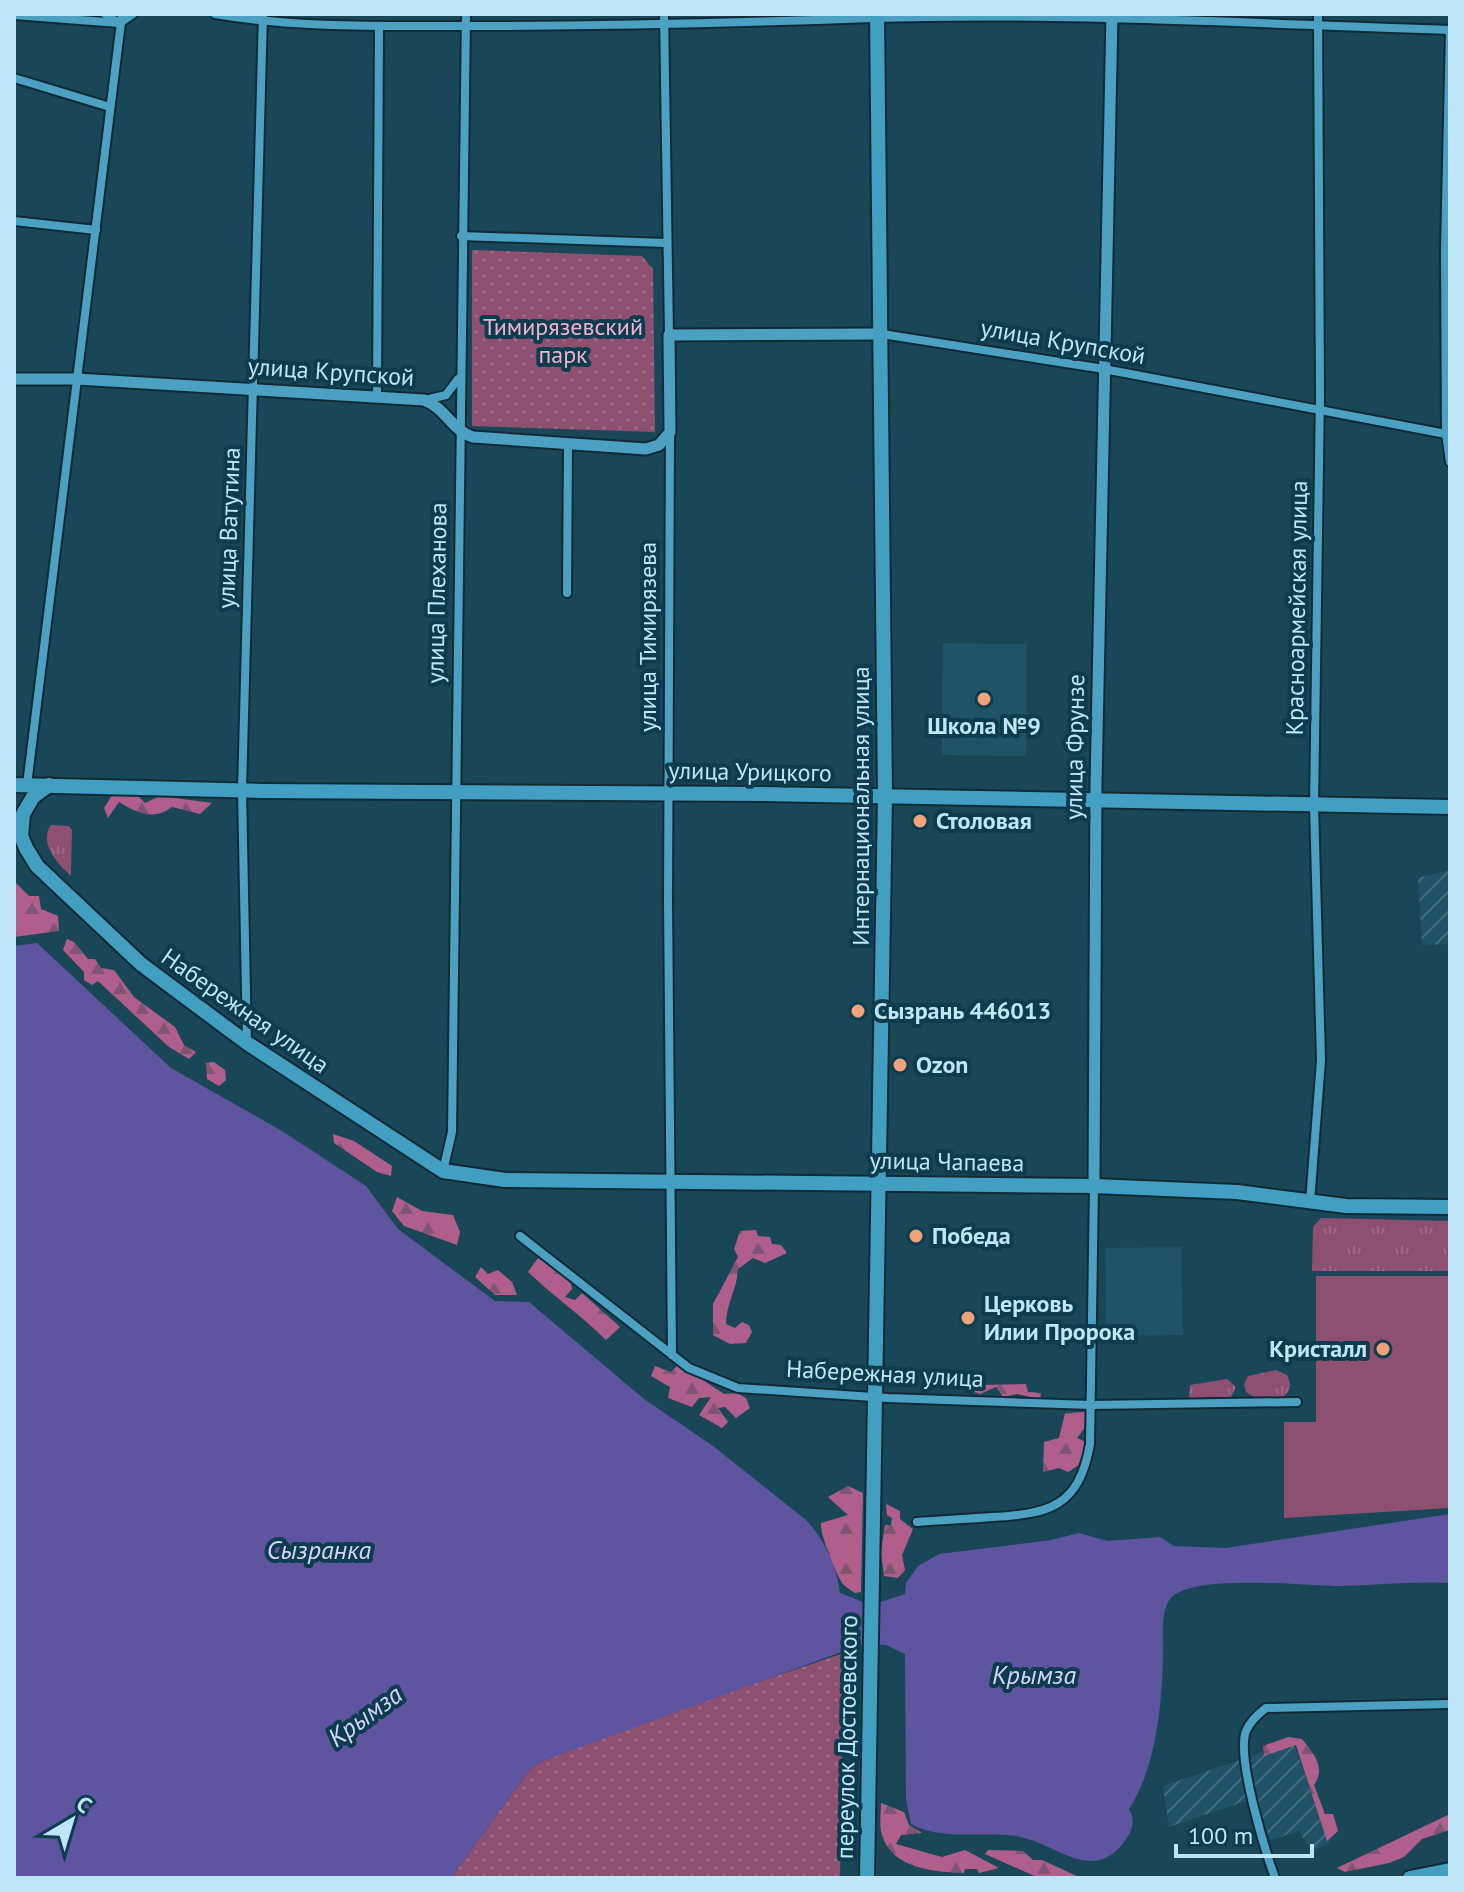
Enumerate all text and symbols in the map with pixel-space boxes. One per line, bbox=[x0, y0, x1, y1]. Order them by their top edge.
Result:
park label: Тимирязевский парк bbox=[483, 311, 643, 370]
street label: улица Крупской bbox=[978, 312, 1148, 371]
street label: улица Крупской bbox=[247, 350, 415, 393]
street label: улица Ватутина bbox=[210, 447, 247, 609]
street label: Красноармейская улица bbox=[1279, 480, 1314, 736]
street label: улица Плеханова bbox=[419, 502, 454, 684]
street label: улица Тимирязева bbox=[632, 542, 663, 732]
street label: Интернациональная улица bbox=[845, 666, 876, 946]
street label: улица Фрунзе bbox=[1058, 674, 1091, 820]
marker: Школа №9 bbox=[975, 690, 993, 708]
place label: Школа №9 bbox=[927, 710, 1041, 741]
street label: улица Урицкого bbox=[668, 755, 832, 788]
place label: Столовая bbox=[936, 805, 1032, 836]
marker: Столовая bbox=[911, 812, 929, 830]
street label: Набережная улица bbox=[155, 941, 335, 1080]
place label: Сызрань 446013 bbox=[874, 995, 1051, 1026]
marker: Сызрань 446013 bbox=[849, 1002, 867, 1020]
place label: Ozon bbox=[916, 1049, 968, 1080]
marker: Ozon bbox=[891, 1056, 909, 1074]
street label: улица Чапаева bbox=[869, 1145, 1025, 1178]
place label: Победа bbox=[932, 1220, 1011, 1251]
marker: Победа bbox=[907, 1227, 925, 1245]
place label: Церковь Илии Пророка bbox=[984, 1288, 1135, 1347]
marker: Церковь Илии Пророка bbox=[959, 1309, 977, 1327]
place label: Кристалл bbox=[1269, 1333, 1367, 1364]
marker: Кристалл bbox=[1374, 1340, 1392, 1358]
street label: Набережная улица bbox=[786, 1353, 985, 1394]
water label: Сызранка bbox=[267, 1533, 372, 1566]
street label: переулок Достоевского bbox=[829, 1615, 864, 1859]
water label: Крымза bbox=[992, 1658, 1076, 1691]
water label: Крымза bbox=[321, 1677, 409, 1754]
north arrow bbox=[32, 1780, 112, 1860]
text: С bbox=[71, 1789, 98, 1819]
scale bar bbox=[1176, 1808, 1312, 1858]
text: 100 m bbox=[1188, 1820, 1253, 1851]

